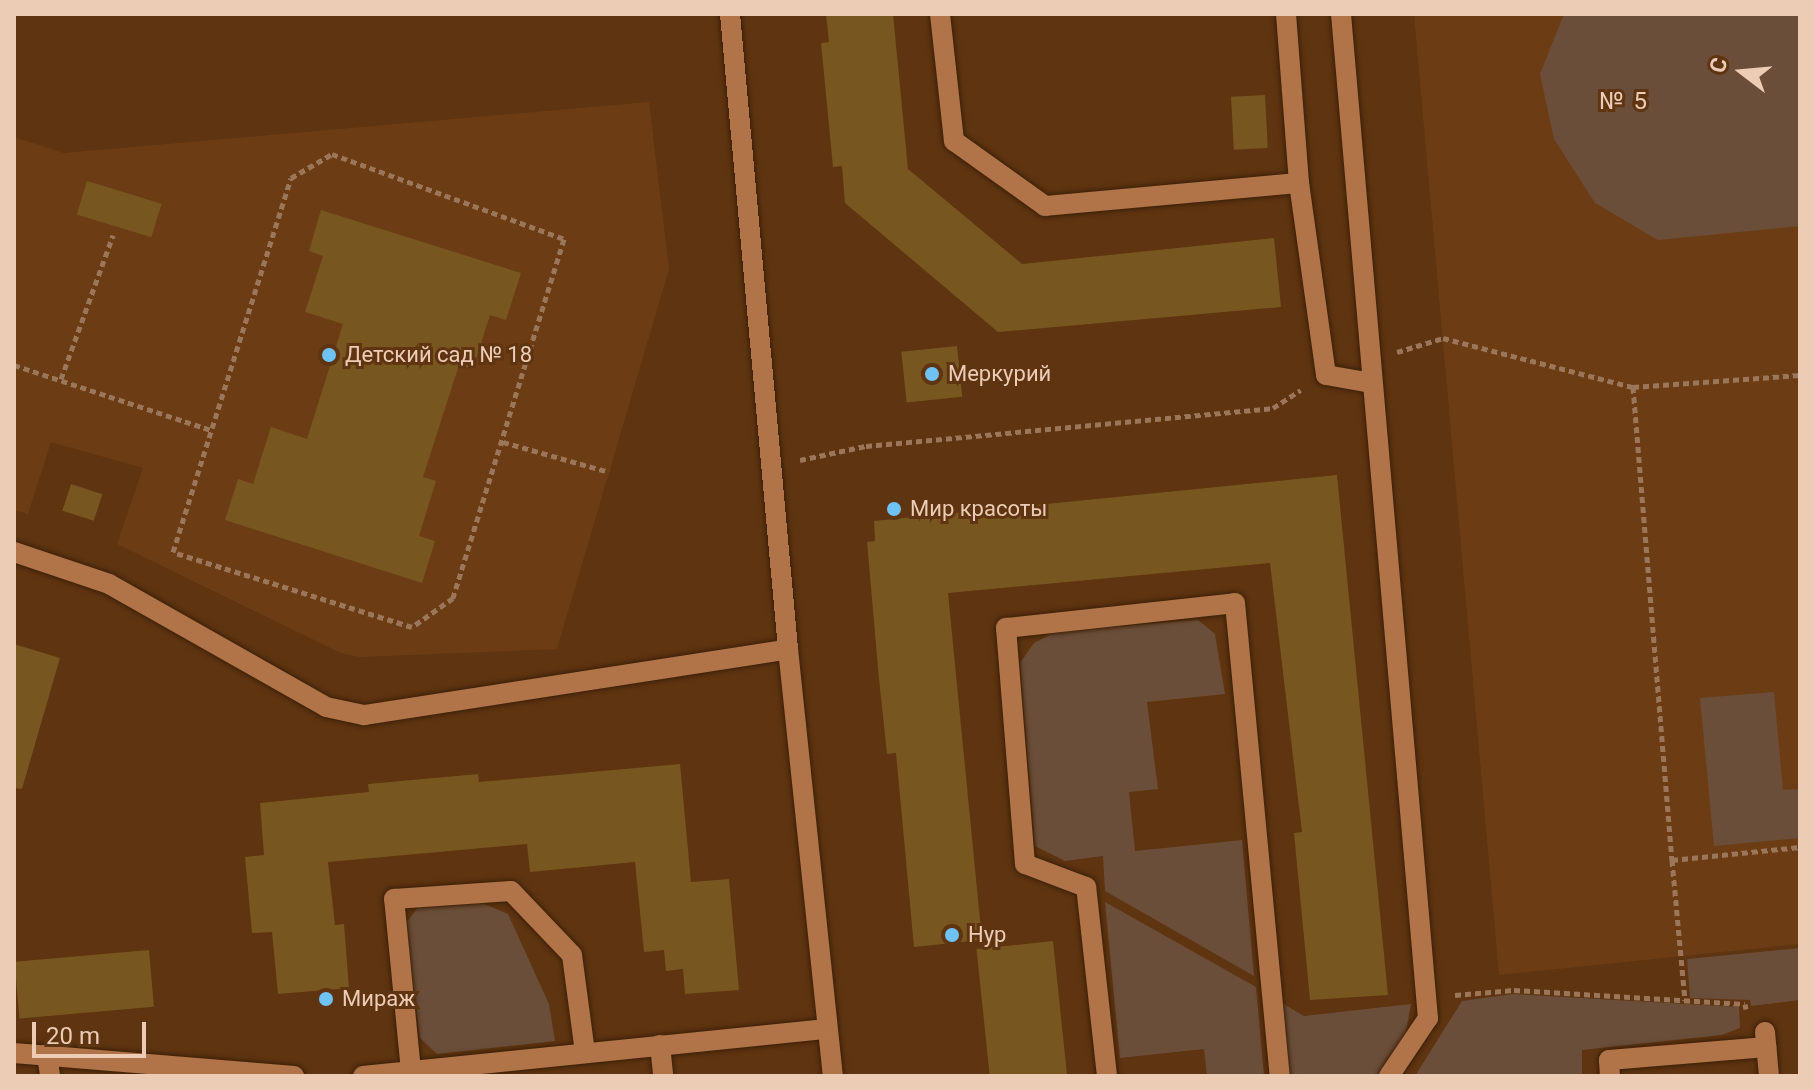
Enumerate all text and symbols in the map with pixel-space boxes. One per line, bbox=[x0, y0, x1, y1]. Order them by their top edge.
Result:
north arrow bbox=[1702, 32, 1782, 112]
text: С bbox=[1704, 55, 1732, 76]
district label: № 5 bbox=[1599, 88, 1649, 116]
place label: Детский сад № 18 bbox=[345, 342, 532, 368]
marker: Детский сад № 18 bbox=[320, 346, 338, 364]
place label: Меркурий bbox=[948, 361, 1051, 387]
marker: Меркурий bbox=[923, 365, 941, 383]
place label: Мир красоты bbox=[910, 496, 1047, 522]
marker: Мир красоты bbox=[885, 500, 903, 518]
place label: Нур bbox=[968, 922, 1006, 948]
marker: Нур bbox=[943, 926, 961, 944]
place label: Мираж bbox=[342, 986, 415, 1012]
marker: Мираж bbox=[317, 990, 335, 1008]
scale bar bbox=[36, 1006, 150, 1056]
text: 20 m bbox=[46, 1022, 100, 1050]

